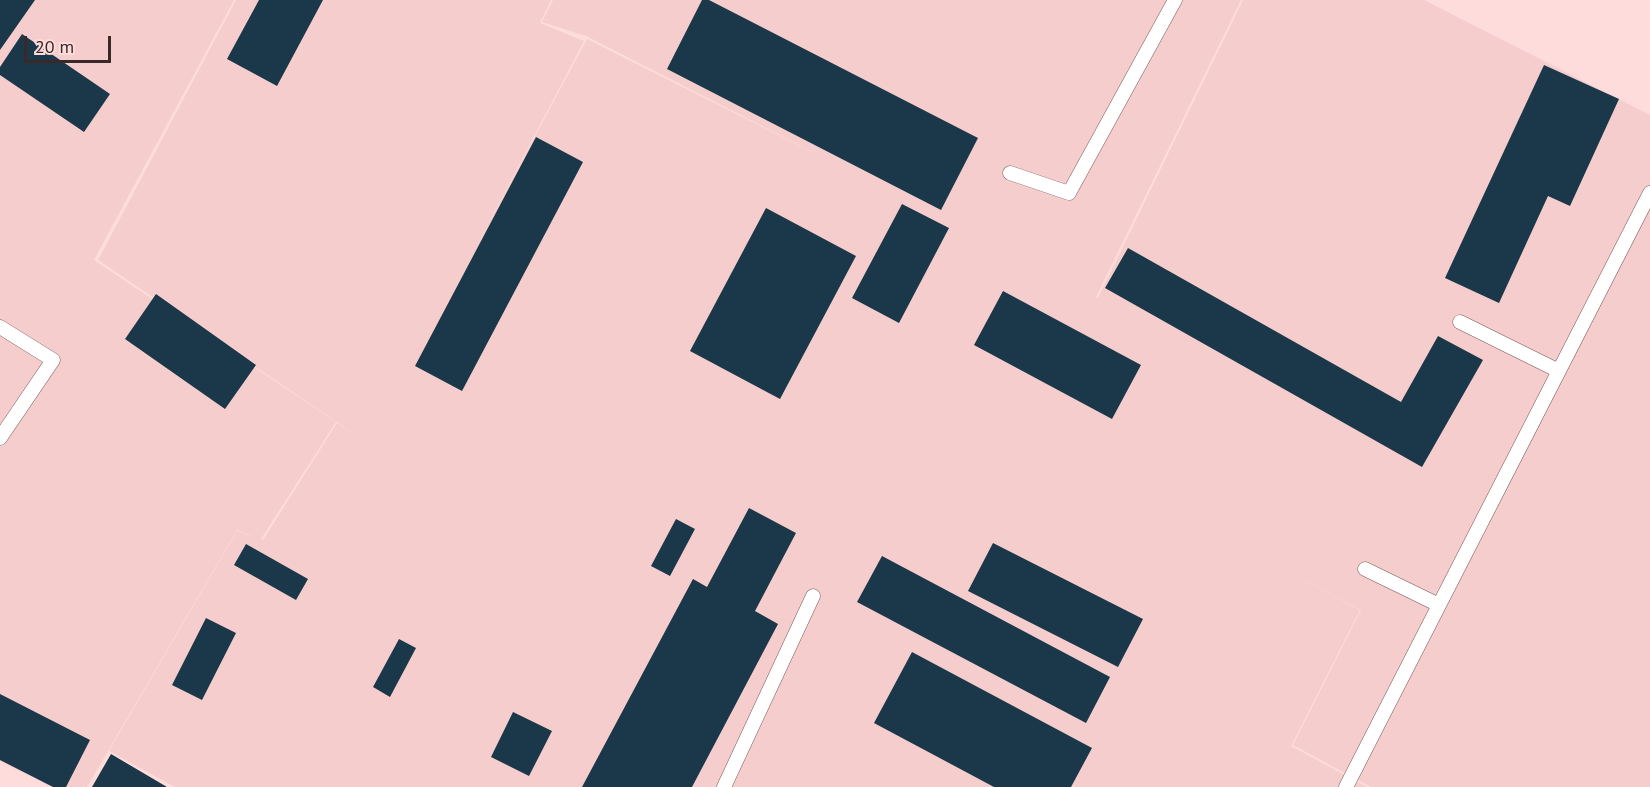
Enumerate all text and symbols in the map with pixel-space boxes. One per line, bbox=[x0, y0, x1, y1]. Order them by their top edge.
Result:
scale bar bbox=[27, 24, 114, 62]
text: 20 m bbox=[35, 35, 74, 58]

